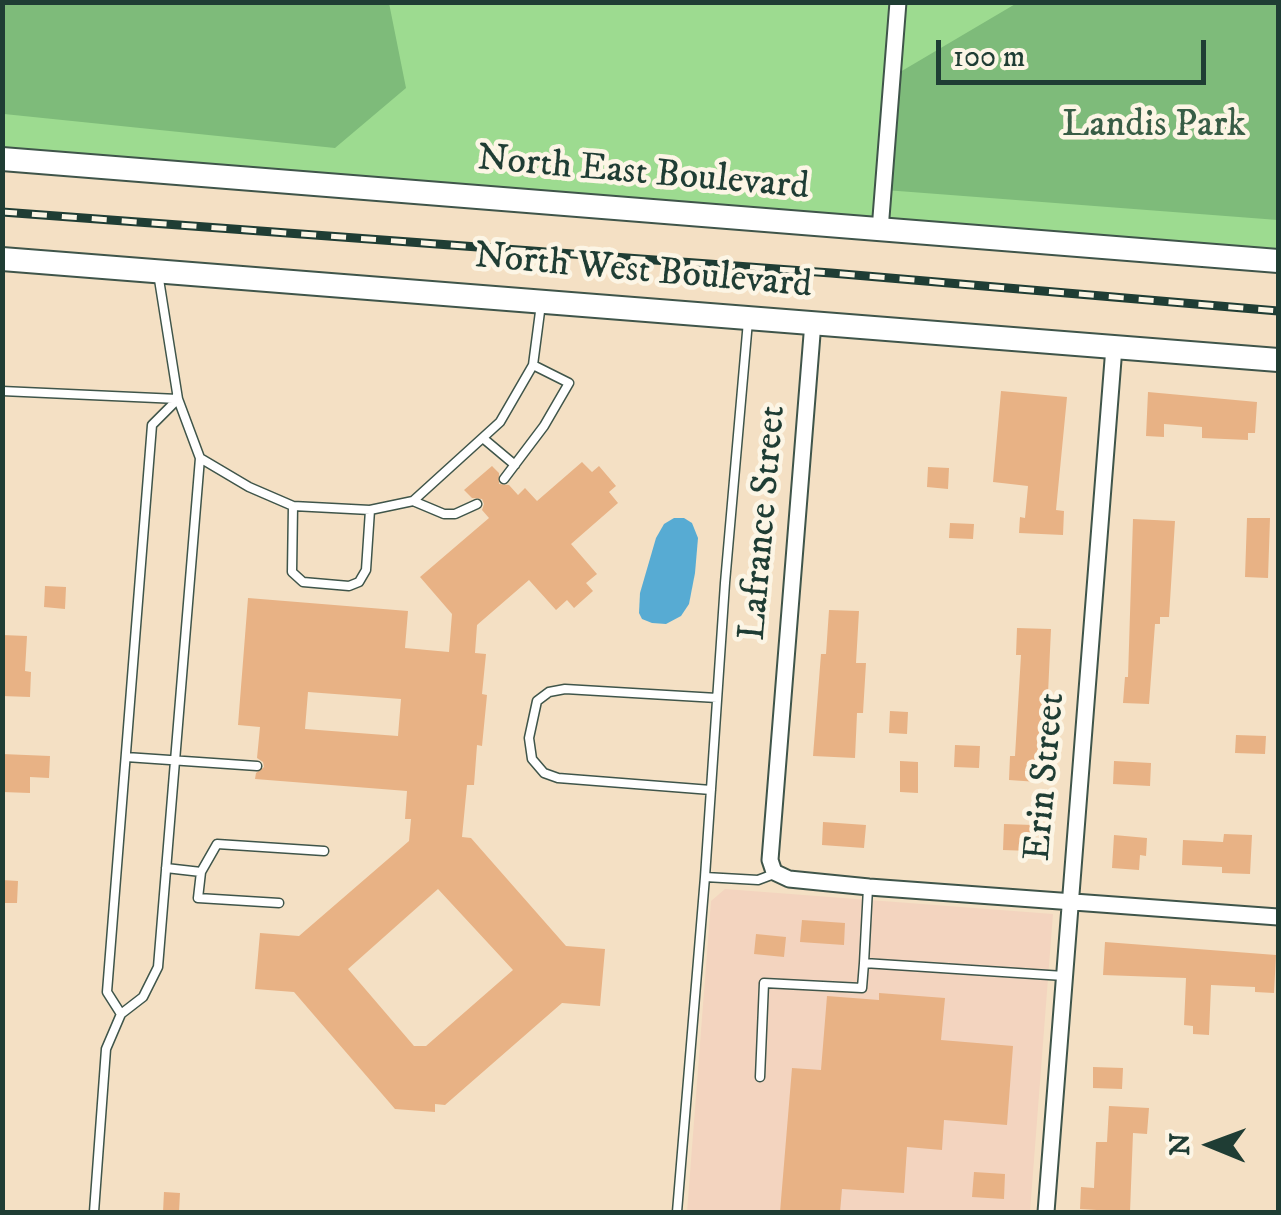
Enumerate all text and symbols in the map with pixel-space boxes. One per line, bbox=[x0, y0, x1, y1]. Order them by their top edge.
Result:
scale bar bbox=[941, 20, 1211, 82]
text: 100 m bbox=[953, 39, 1025, 76]
park label: Landis Park bbox=[1062, 104, 1246, 150]
street label: North East Boulevard bbox=[475, 138, 811, 212]
street label: North West Boulevard bbox=[472, 236, 814, 310]
street label: Lafrance Street bbox=[732, 404, 798, 642]
street label: Erin Street bbox=[1017, 691, 1077, 863]
north arrow bbox=[1161, 1095, 1261, 1195]
text: N bbox=[1163, 1133, 1198, 1156]

